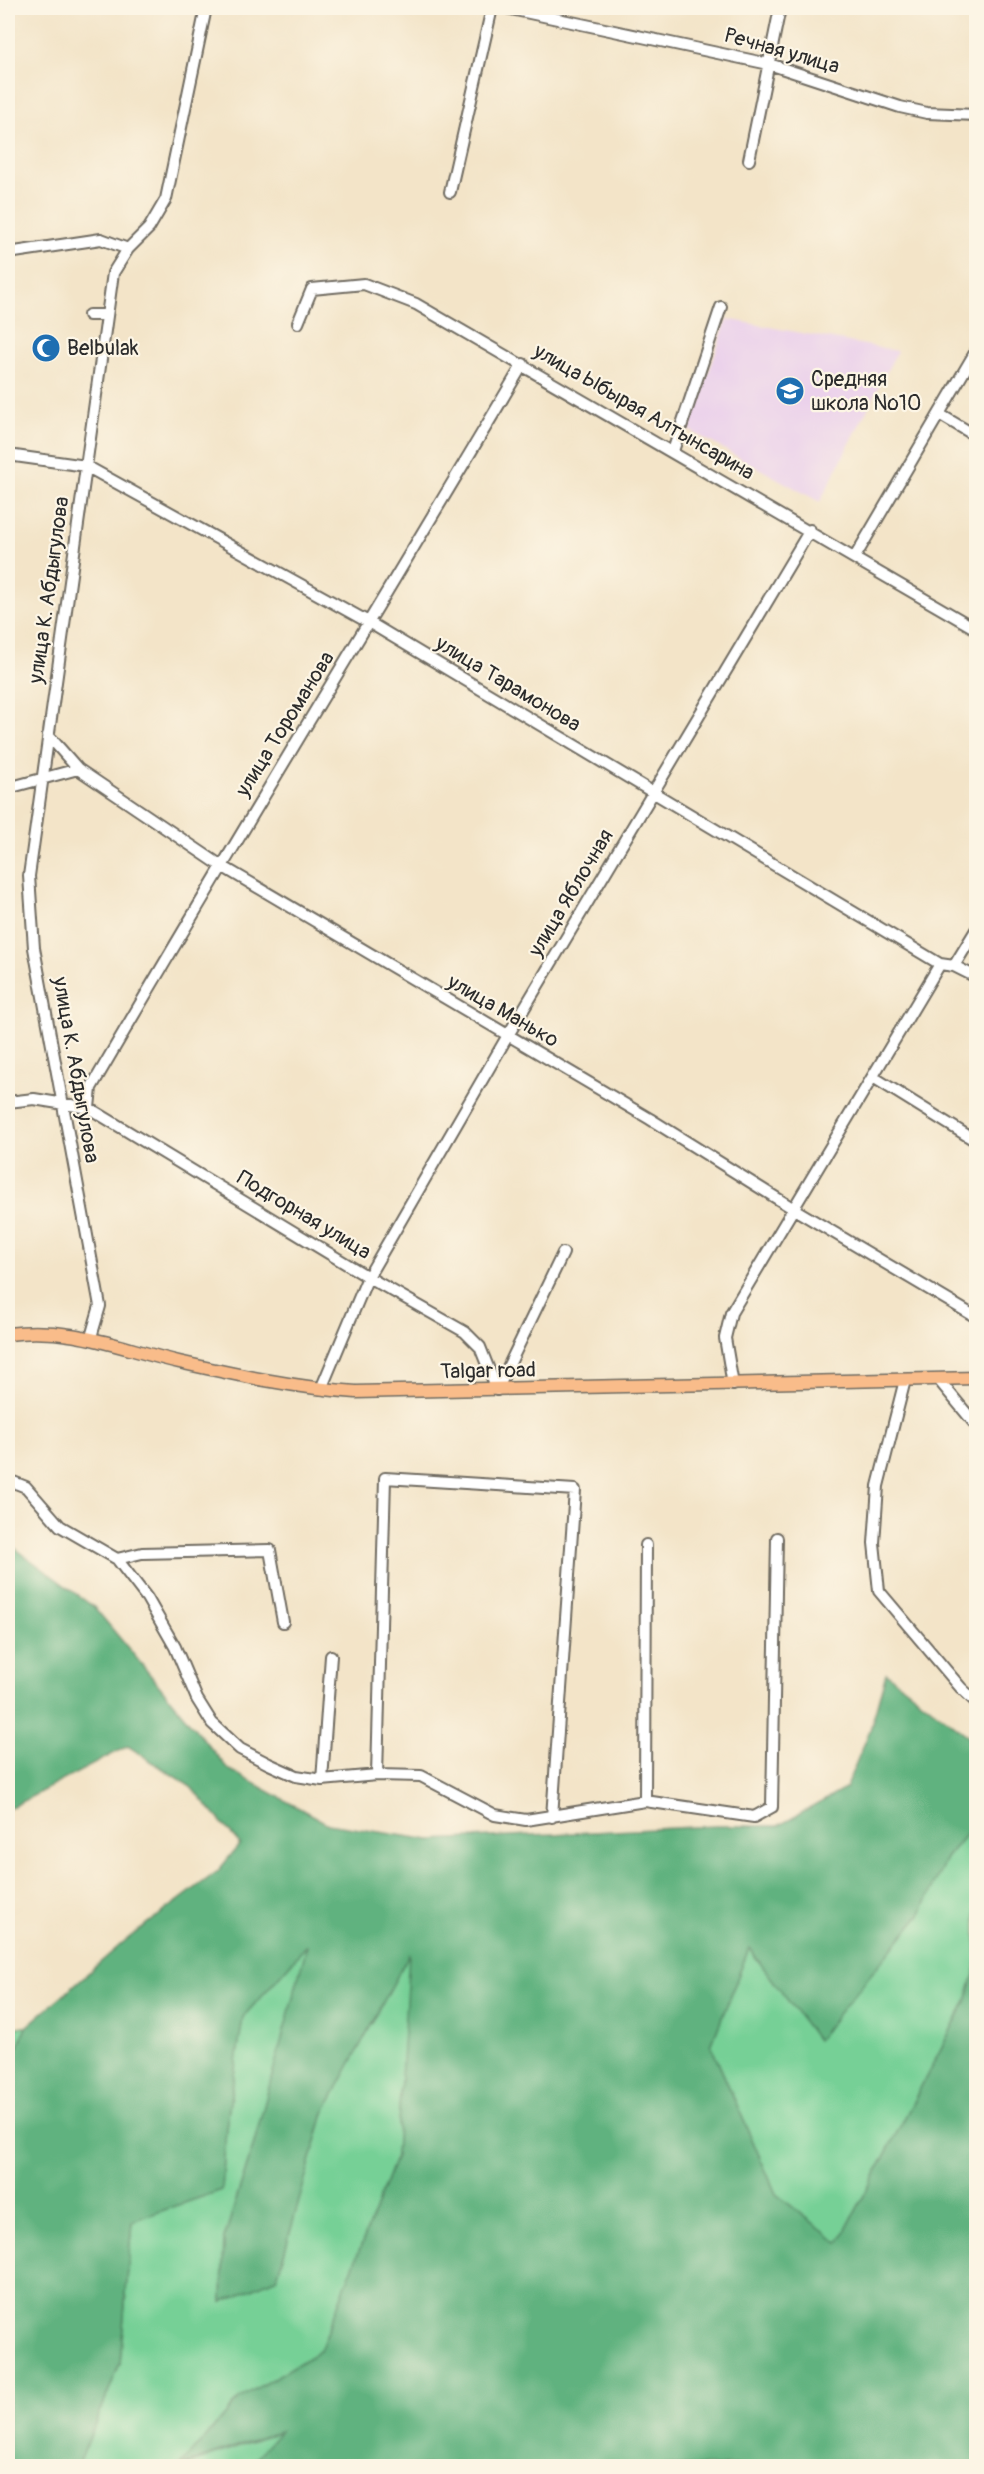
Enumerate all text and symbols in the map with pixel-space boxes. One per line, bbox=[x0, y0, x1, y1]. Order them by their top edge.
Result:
street label: Речная улица bbox=[721, 22, 843, 80]
mosque icon: Belbulak bbox=[30, 332, 62, 364]
place label: Belbulak bbox=[67, 335, 139, 362]
street label: улица Ыбырая Алтынсарина bbox=[528, 337, 759, 486]
place label: Средняя школа №10 bbox=[811, 366, 921, 417]
school or university icon: Средняя школа №10 bbox=[774, 375, 806, 407]
street label: улица К. Абдыгулова bbox=[22, 495, 75, 686]
street label: улица Тарамонова bbox=[430, 629, 586, 738]
street label: улица Тороманова bbox=[229, 646, 341, 803]
street label: улица Яблочная bbox=[522, 824, 620, 963]
street label: улица Манько bbox=[442, 968, 563, 1054]
street label: улица К. Абдыгулова bbox=[46, 974, 106, 1165]
street label: Подгорная улица bbox=[232, 1164, 376, 1266]
street label: Talgar road bbox=[440, 1357, 536, 1385]

